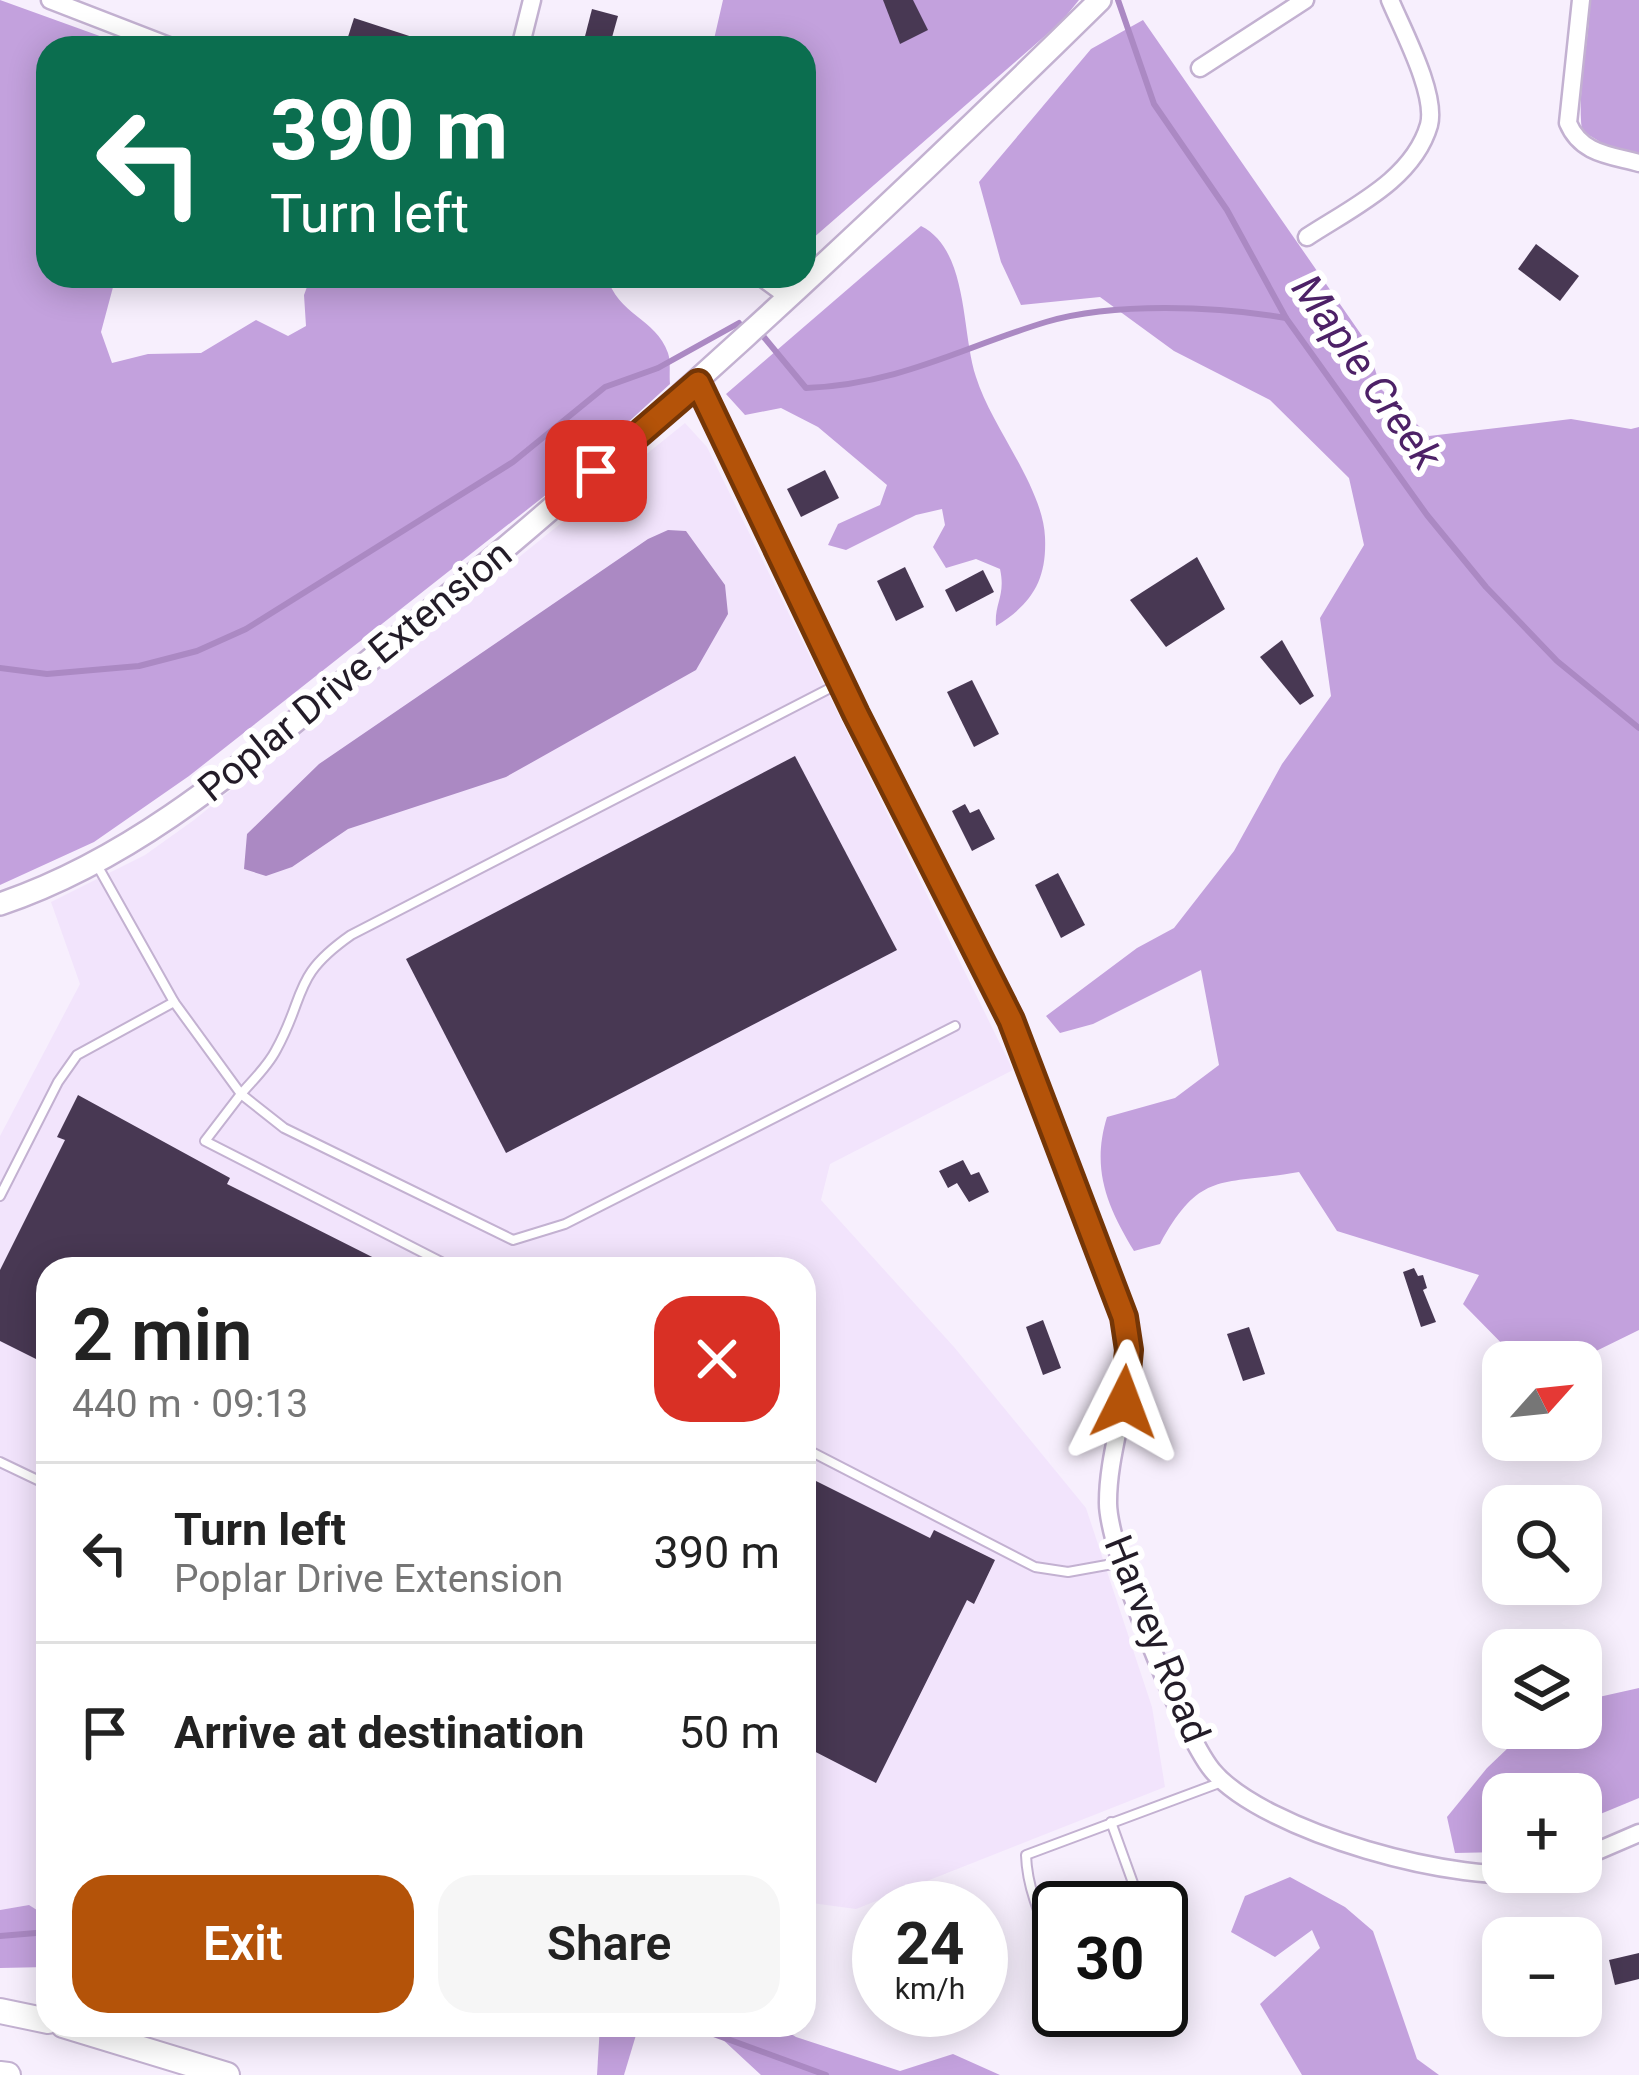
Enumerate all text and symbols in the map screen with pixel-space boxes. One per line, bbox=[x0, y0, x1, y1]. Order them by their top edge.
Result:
text: 390 m bbox=[270, 81, 508, 180]
icon: left bbox=[72, 84, 228, 240]
text: Turn left bbox=[270, 182, 469, 245]
water label: Maple Creek bbox=[1282, 265, 1453, 480]
pin bbox=[545, 420, 647, 522]
icon: arrive bbox=[563, 438, 629, 504]
street label: Poplar Drive Extension bbox=[189, 531, 521, 811]
text: 2 min bbox=[72, 1293, 253, 1378]
button: close bbox=[654, 1296, 780, 1422]
position arrow bbox=[1061, 1339, 1187, 1465]
north arrow bbox=[1482, 1341, 1602, 1461]
map controls bbox=[1482, 1341, 1602, 2037]
text: 440 m · 09:13 bbox=[72, 1381, 308, 1427]
button: search bbox=[1482, 1485, 1602, 1605]
text: Turn left bbox=[174, 1503, 346, 1556]
icon: left bbox=[72, 1520, 138, 1586]
text: 390 m bbox=[654, 1526, 780, 1579]
street label: Harvey Road bbox=[1095, 1529, 1219, 1749]
text: Poplar Drive Extension bbox=[174, 1556, 563, 1602]
button: layers bbox=[1482, 1629, 1602, 1749]
icon: arrive bbox=[72, 1700, 138, 1766]
text: Arrive at destination bbox=[174, 1706, 585, 1759]
text: 50 m bbox=[679, 1706, 780, 1759]
button: + bbox=[1482, 1773, 1602, 1893]
button: Exit bbox=[72, 1875, 414, 2013]
button: Share bbox=[438, 1875, 780, 2013]
speed limit sign: 30 bbox=[1032, 1881, 1188, 2037]
text: 24 bbox=[896, 1908, 964, 1979]
button: − bbox=[1482, 1917, 1602, 2037]
text: km/h bbox=[895, 1971, 965, 2006]

